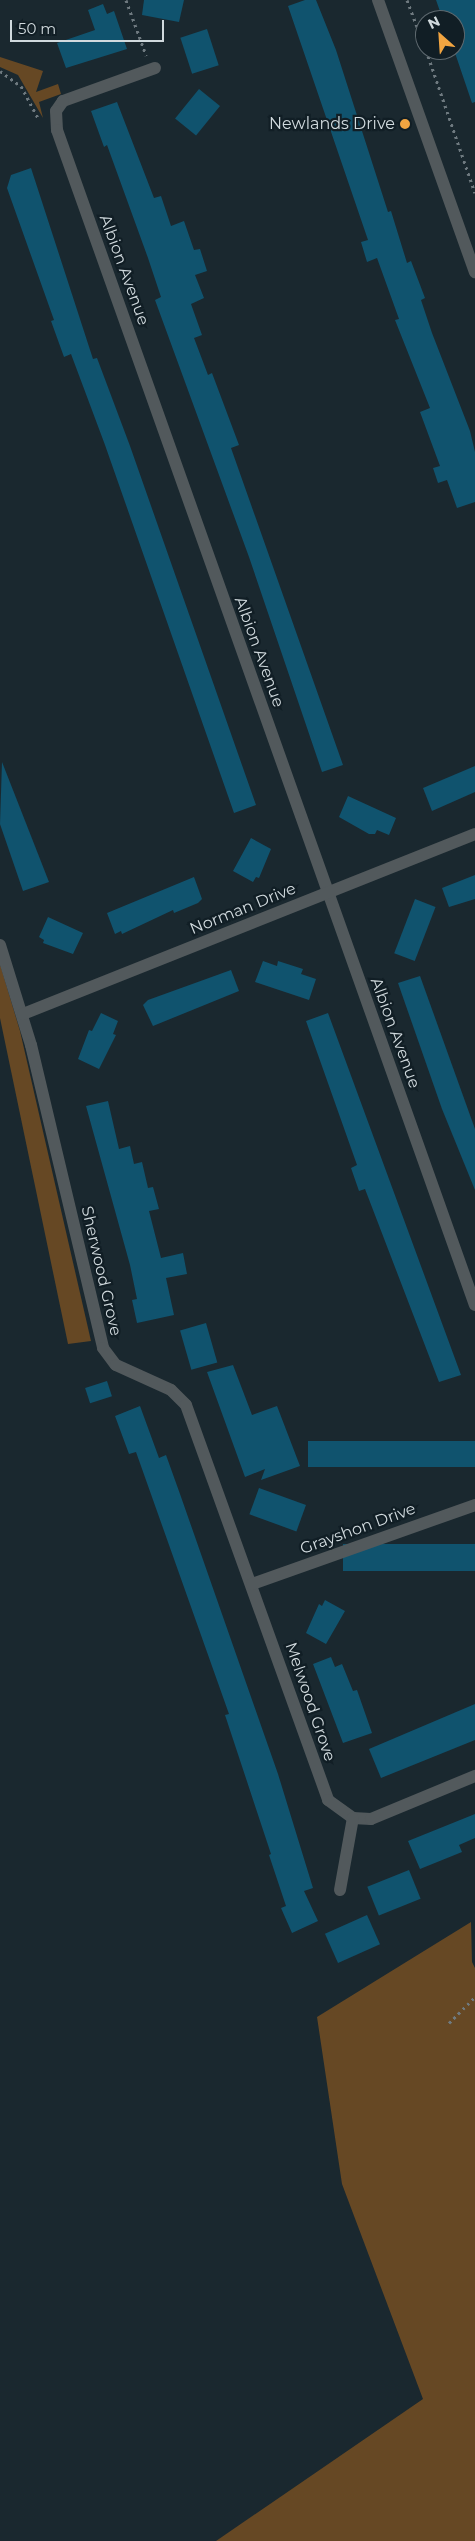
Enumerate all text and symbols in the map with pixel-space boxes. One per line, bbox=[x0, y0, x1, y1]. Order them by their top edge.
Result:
scale bar bbox=[12, 10, 166, 42]
north arrow bbox=[415, 10, 465, 60]
text: N bbox=[425, 12, 443, 33]
text: 50 m bbox=[18, 19, 56, 38]
place label: Newlands Drive bbox=[269, 114, 395, 134]
marker: Newlands Drive bbox=[399, 118, 411, 130]
street label: Albion Avenue bbox=[95, 212, 153, 328]
street label: Albion Avenue bbox=[230, 594, 288, 710]
street label: Norman Drive bbox=[187, 879, 299, 939]
street label: Albion Avenue bbox=[366, 975, 424, 1091]
street label: Sherwood Grove bbox=[77, 1204, 125, 1338]
street label: Grayshon Drive bbox=[298, 1499, 418, 1559]
street label: Melwood Grove bbox=[281, 1640, 339, 1764]

